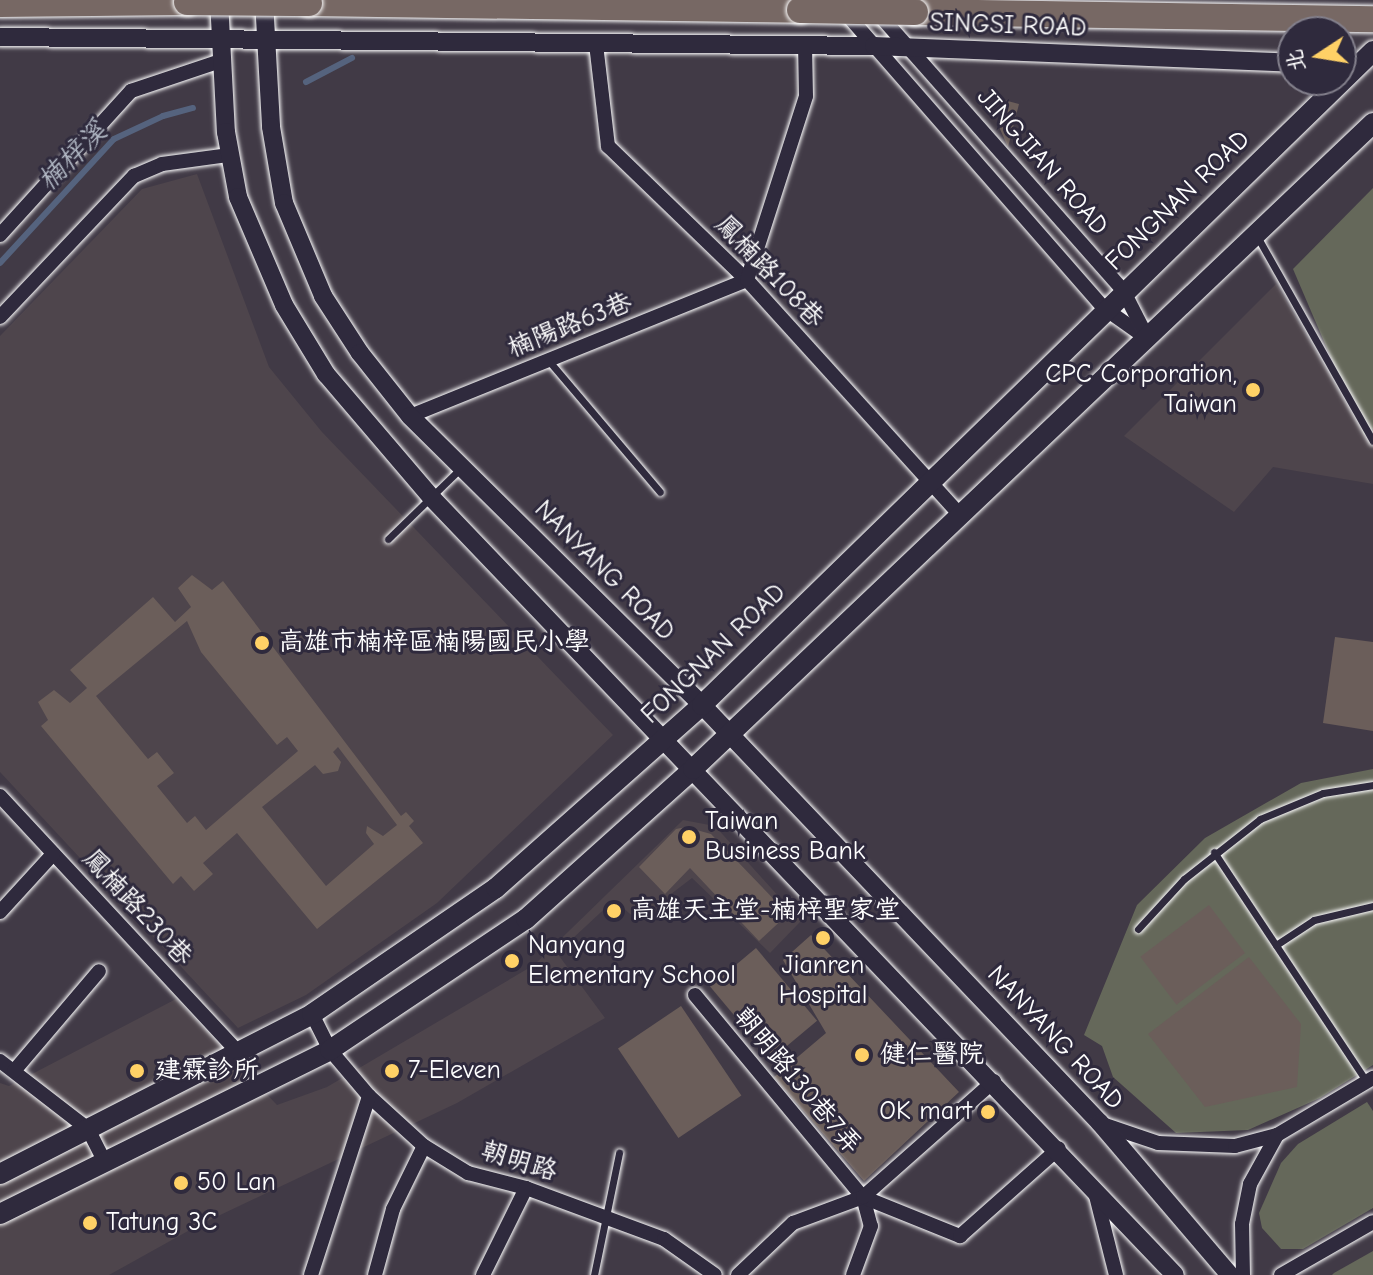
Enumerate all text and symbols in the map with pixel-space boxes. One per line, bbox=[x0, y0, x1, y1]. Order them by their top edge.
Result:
street label: SINGSI ROAD bbox=[929, 8, 1087, 44]
north arrow bbox=[1277, 16, 1357, 96]
text: 北 bbox=[1280, 47, 1310, 74]
street label: JINGJIAN ROAD bbox=[970, 82, 1114, 242]
water label: 楠梓溪 bbox=[30, 114, 114, 198]
street label: FONGNAN ROAD bbox=[1099, 124, 1257, 278]
street label: 鳳楠路108巷 bbox=[708, 210, 830, 334]
street label: 楠陽路63巷 bbox=[503, 287, 637, 365]
place label: CPC Corporation, Taiwan bbox=[1045, 359, 1237, 420]
marker: CPC Corporation, Taiwan bbox=[1244, 381, 1262, 399]
street label: NANYANG ROAD bbox=[527, 494, 681, 648]
street label: FONGNAN ROAD bbox=[635, 577, 793, 731]
place label: 高雄市楠梓區楠陽國民小學 bbox=[278, 627, 590, 659]
marker: 高雄市楠梓區楠陽國民小學 bbox=[253, 634, 271, 652]
place label: Taiwan Business Bank bbox=[705, 806, 865, 868]
marker: Taiwan Business Bank bbox=[680, 828, 698, 846]
street label: 鳳楠路230巷 bbox=[76, 844, 198, 972]
place label: 高雄天主堂-楠梓聖家堂 bbox=[630, 895, 900, 927]
marker: 高雄天主堂-楠梓聖家堂 bbox=[605, 902, 623, 920]
marker: Jianren Hospital bbox=[814, 929, 832, 947]
place label: Nanyang Elementary School bbox=[528, 930, 736, 992]
place label: Jianren Hospital bbox=[779, 950, 867, 1012]
marker: Nanyang Elementary School bbox=[503, 952, 521, 970]
street label: NANYANG ROAD bbox=[980, 960, 1130, 1116]
street label: 朝明路130巷7弄 bbox=[727, 1001, 867, 1161]
place label: 健仁醫院 bbox=[880, 1039, 984, 1071]
marker: 健仁醫院 bbox=[851, 1044, 873, 1066]
place label: 建霖診所 bbox=[155, 1055, 259, 1087]
place label: 7-Eleven bbox=[408, 1055, 501, 1087]
marker: 建霖診所 bbox=[126, 1060, 148, 1082]
marker: 7-Eleven bbox=[383, 1062, 401, 1080]
place label: OK mart bbox=[879, 1096, 972, 1128]
marker: OK mart bbox=[979, 1103, 997, 1121]
street label: 朝明路 bbox=[477, 1136, 561, 1188]
place label: 50 Lan bbox=[197, 1167, 276, 1199]
marker: 50 Lan bbox=[172, 1174, 190, 1192]
place label: Tatung 3C bbox=[106, 1207, 217, 1239]
marker: Tatung 3C bbox=[81, 1214, 99, 1232]

